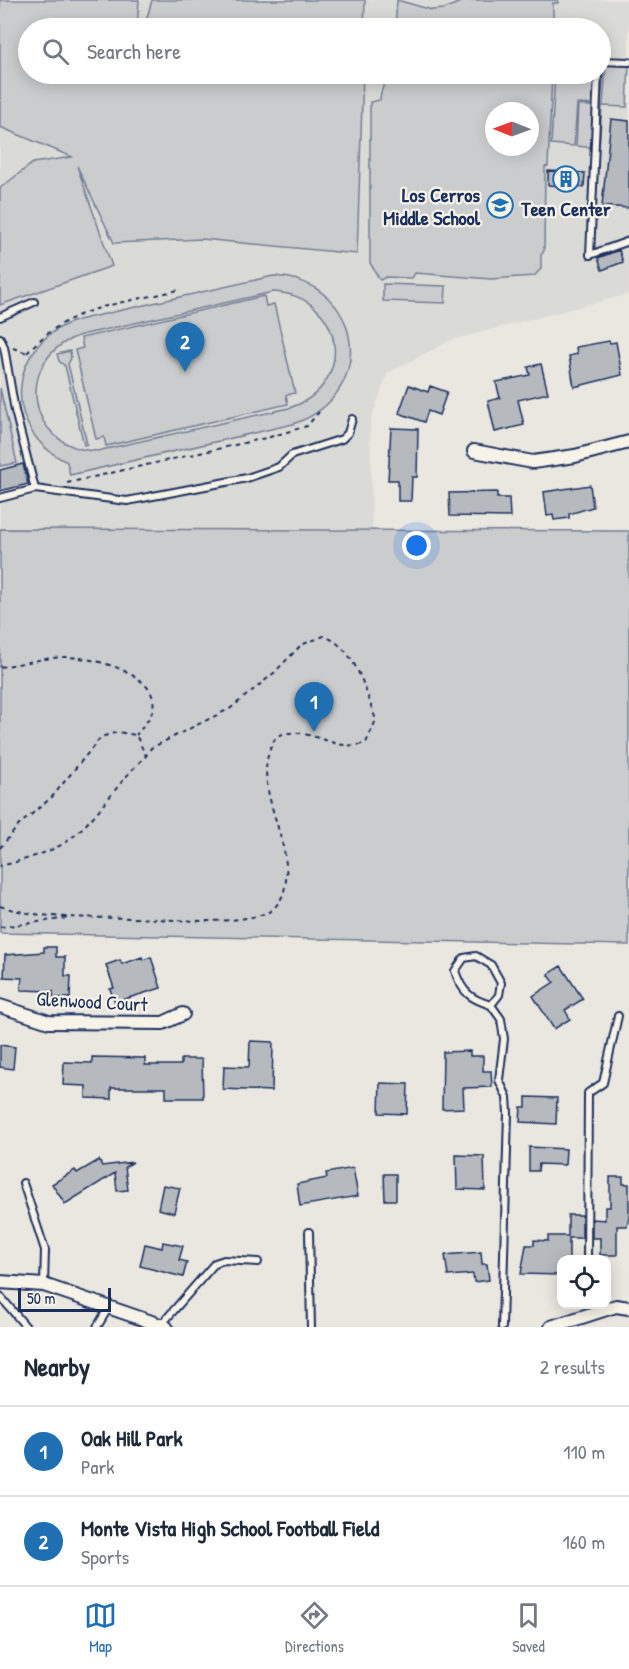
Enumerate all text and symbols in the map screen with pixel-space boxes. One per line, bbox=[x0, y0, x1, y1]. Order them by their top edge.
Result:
search box bbox=[18, 18, 611, 84]
icon: search bbox=[39, 35, 72, 68]
text: Search here bbox=[87, 36, 181, 66]
north arrow bbox=[485, 102, 539, 156]
building icon: Teen Center bbox=[551, 164, 581, 194]
place label: Los Cerros Middle School bbox=[383, 181, 481, 231]
school or university icon: Los Cerros Middle School bbox=[485, 190, 515, 220]
place label: Teen Center bbox=[520, 195, 611, 222]
pin: 2 bbox=[166, 322, 204, 372]
your location bbox=[402, 531, 431, 560]
pin: 1 bbox=[294, 682, 334, 732]
street label: Glenwood Court bbox=[36, 985, 149, 1017]
map controls bbox=[557, 1255, 611, 1309]
button: locate bbox=[557, 1255, 611, 1309]
scale bar bbox=[18, 1285, 111, 1312]
text: 50 m bbox=[27, 1287, 56, 1309]
text: Nearby bbox=[24, 1349, 90, 1384]
text: 2 results bbox=[540, 1353, 605, 1380]
text: Oak Hill Park bbox=[81, 1423, 183, 1453]
text: 1 bbox=[40, 1438, 47, 1465]
text: 110 m bbox=[563, 1438, 605, 1465]
text: Park bbox=[81, 1453, 114, 1480]
text: Monte Vista High School Football Field bbox=[81, 1513, 379, 1543]
text: 2 bbox=[39, 1528, 48, 1555]
text: 160 m bbox=[563, 1528, 605, 1555]
text: Sports bbox=[81, 1543, 129, 1570]
tab: Map bbox=[84, 1599, 117, 1657]
tab: Directions bbox=[285, 1599, 344, 1657]
tab: Saved bbox=[512, 1599, 545, 1657]

